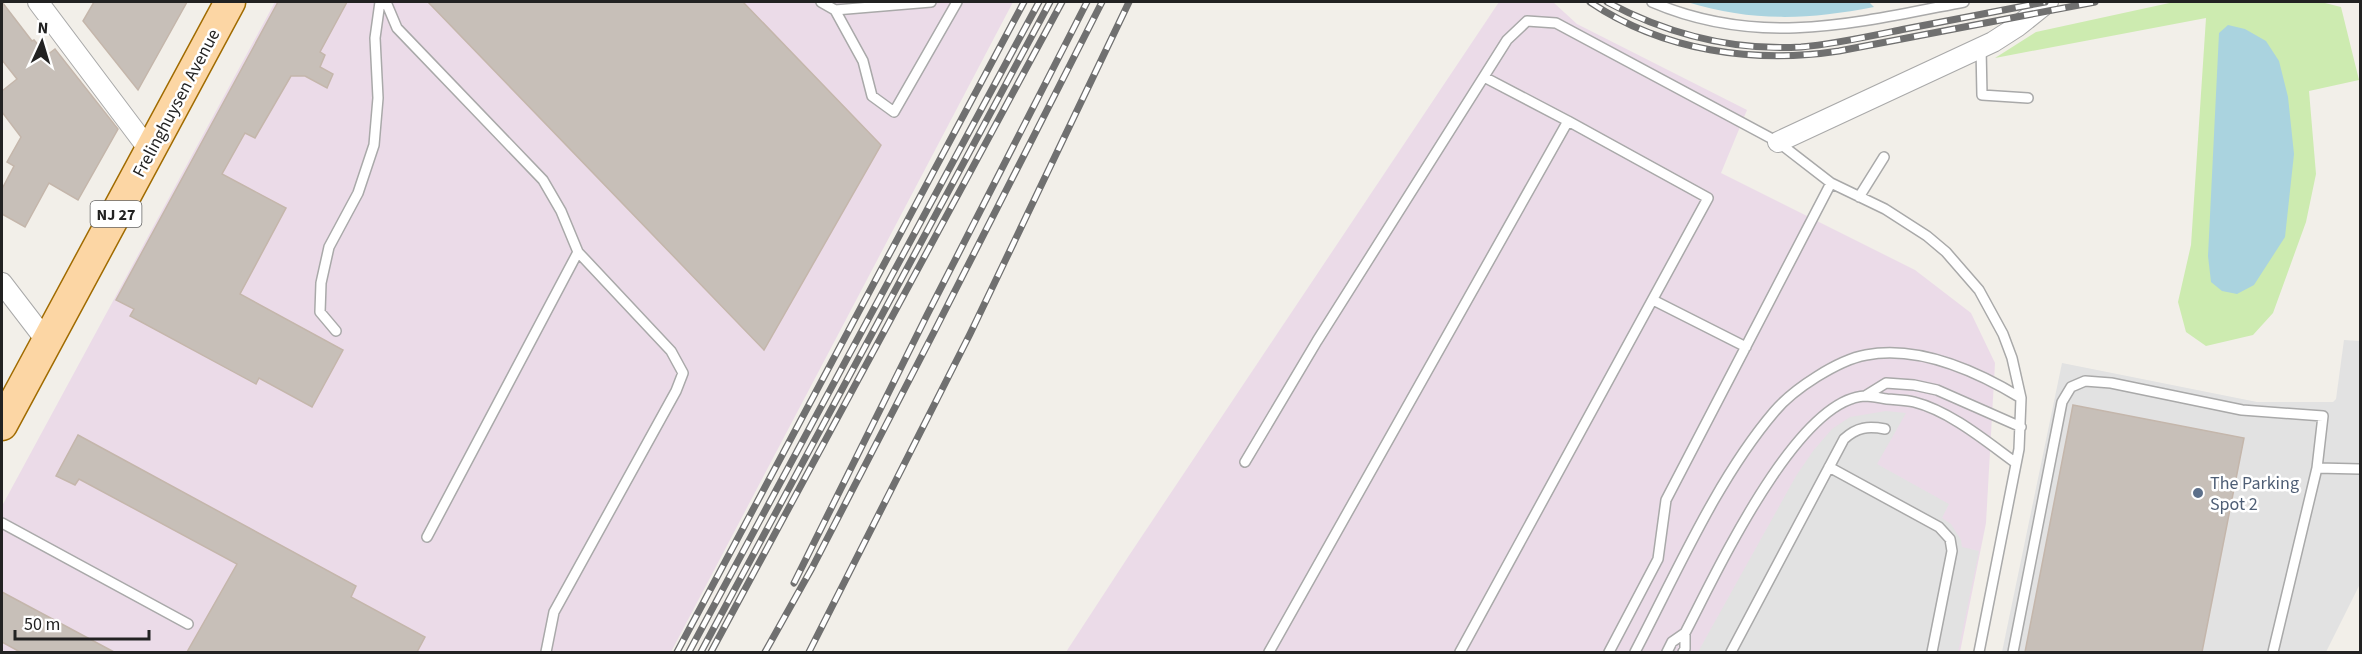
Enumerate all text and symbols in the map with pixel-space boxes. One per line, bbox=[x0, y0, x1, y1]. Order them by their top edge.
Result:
north arrow bbox=[12, 12, 72, 72]
text: N bbox=[37, 17, 49, 39]
street label: Frelinghuysen Avenue bbox=[127, 25, 226, 182]
road number: NJ 27 bbox=[90, 201, 142, 227]
place label: The Parking Spot 2 bbox=[2210, 471, 2299, 517]
marker: The Parking Spot 2 bbox=[2191, 486, 2205, 500]
scale bar bbox=[15, 603, 148, 641]
text: 50 m bbox=[24, 612, 60, 637]

